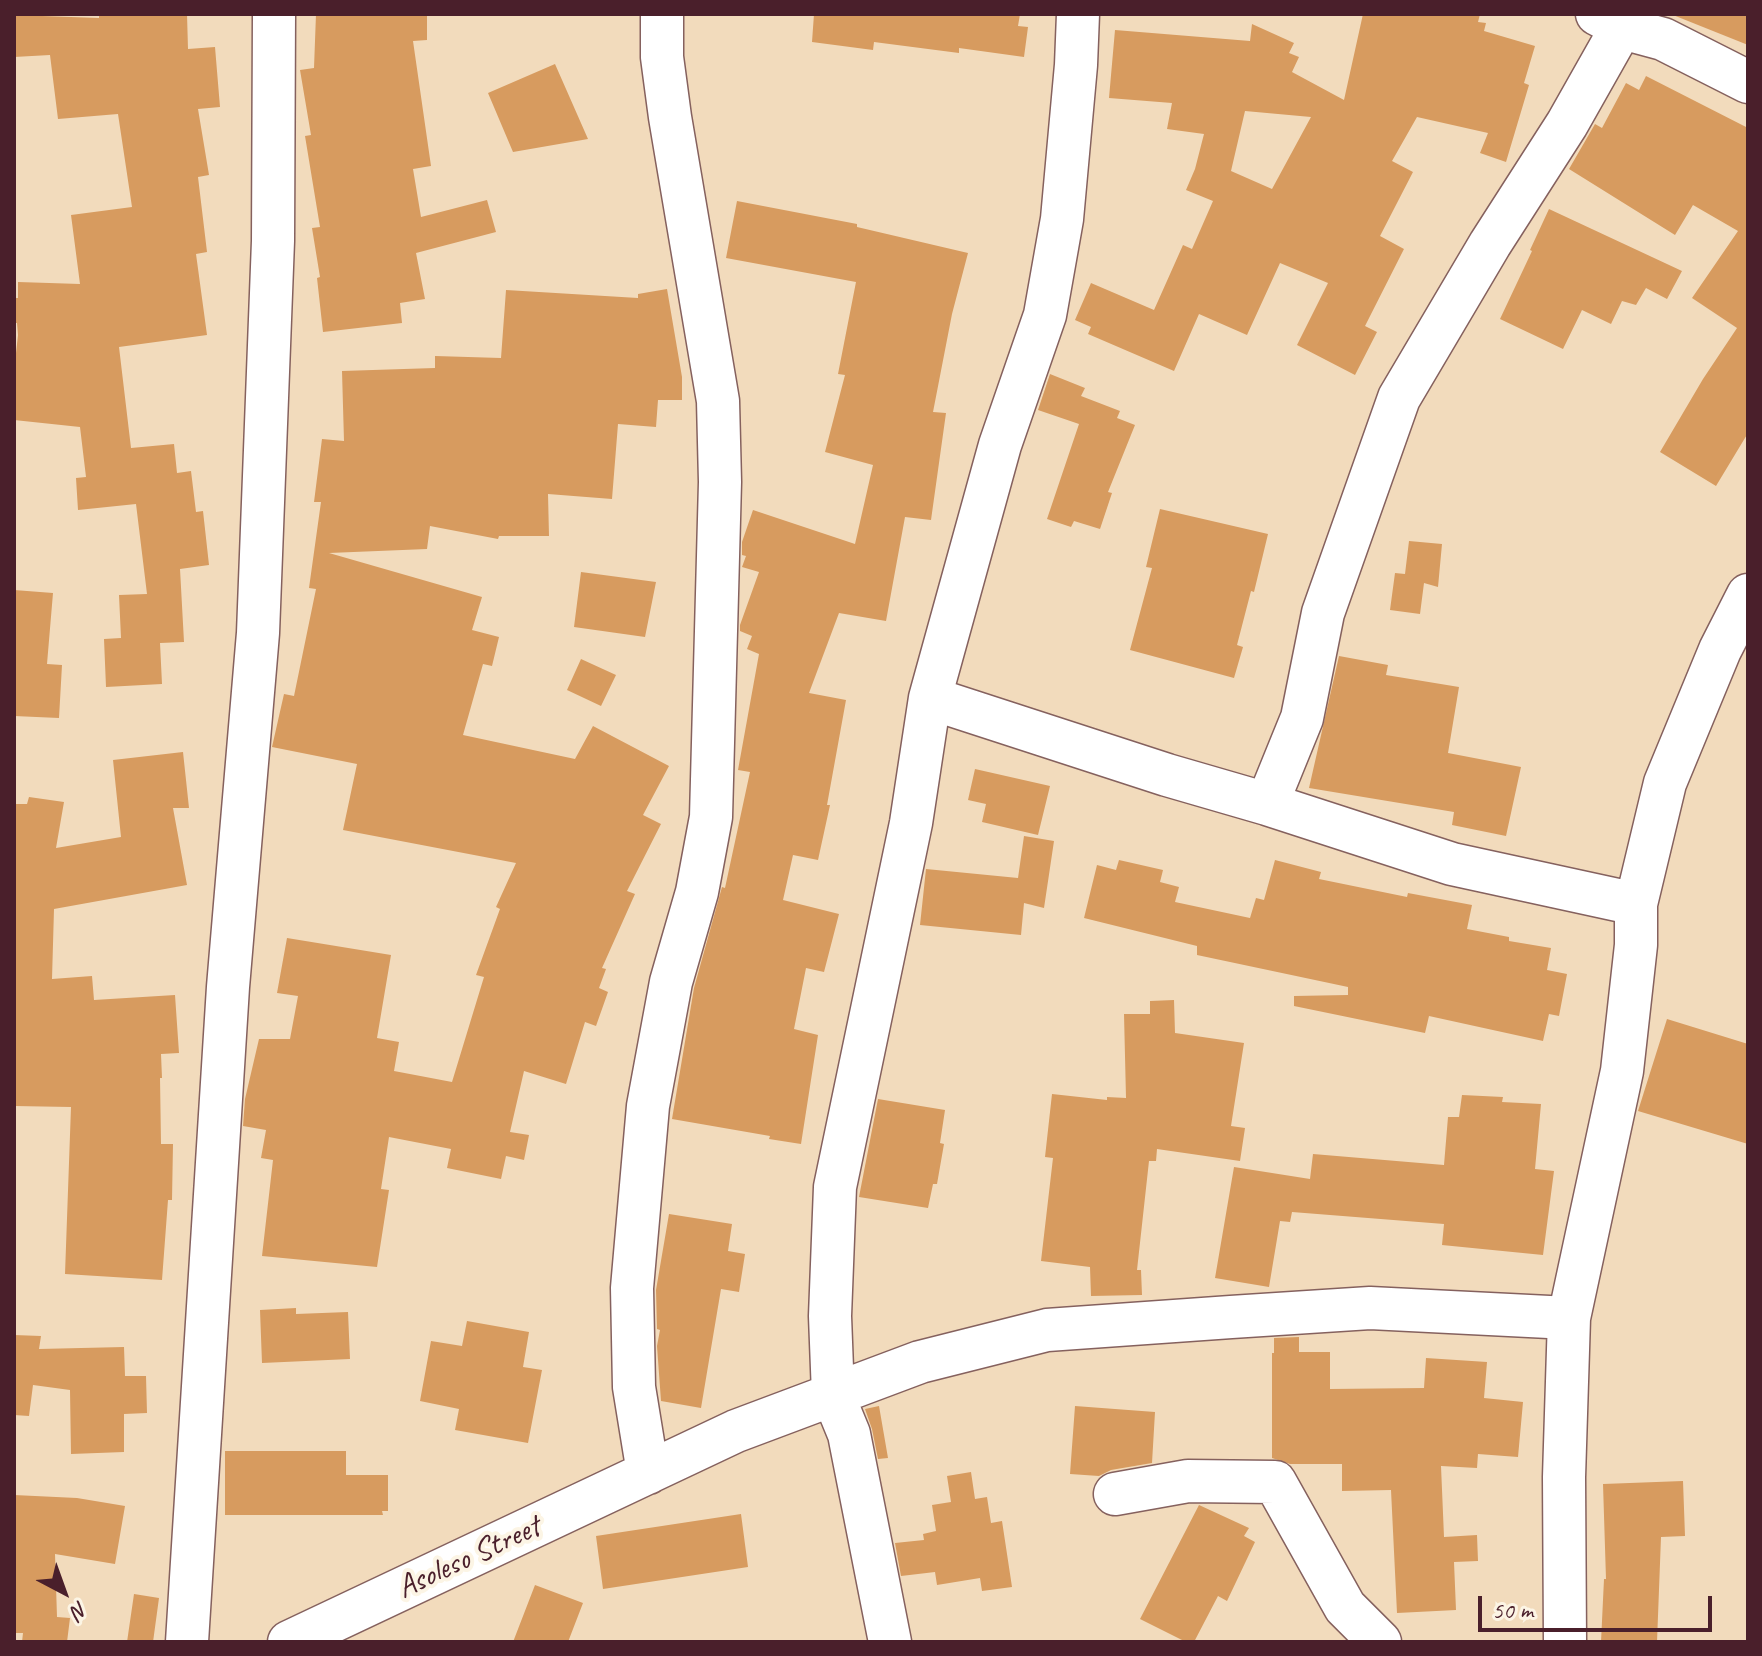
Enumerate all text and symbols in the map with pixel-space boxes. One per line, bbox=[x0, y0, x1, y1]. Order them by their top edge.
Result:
street label: Asoleso Street bbox=[391, 1508, 547, 1608]
north arrow bbox=[24, 1552, 104, 1632]
scale bar bbox=[1482, 1580, 1716, 1630]
text: N bbox=[65, 1595, 94, 1625]
text: 50 m bbox=[1492, 1595, 1533, 1625]

